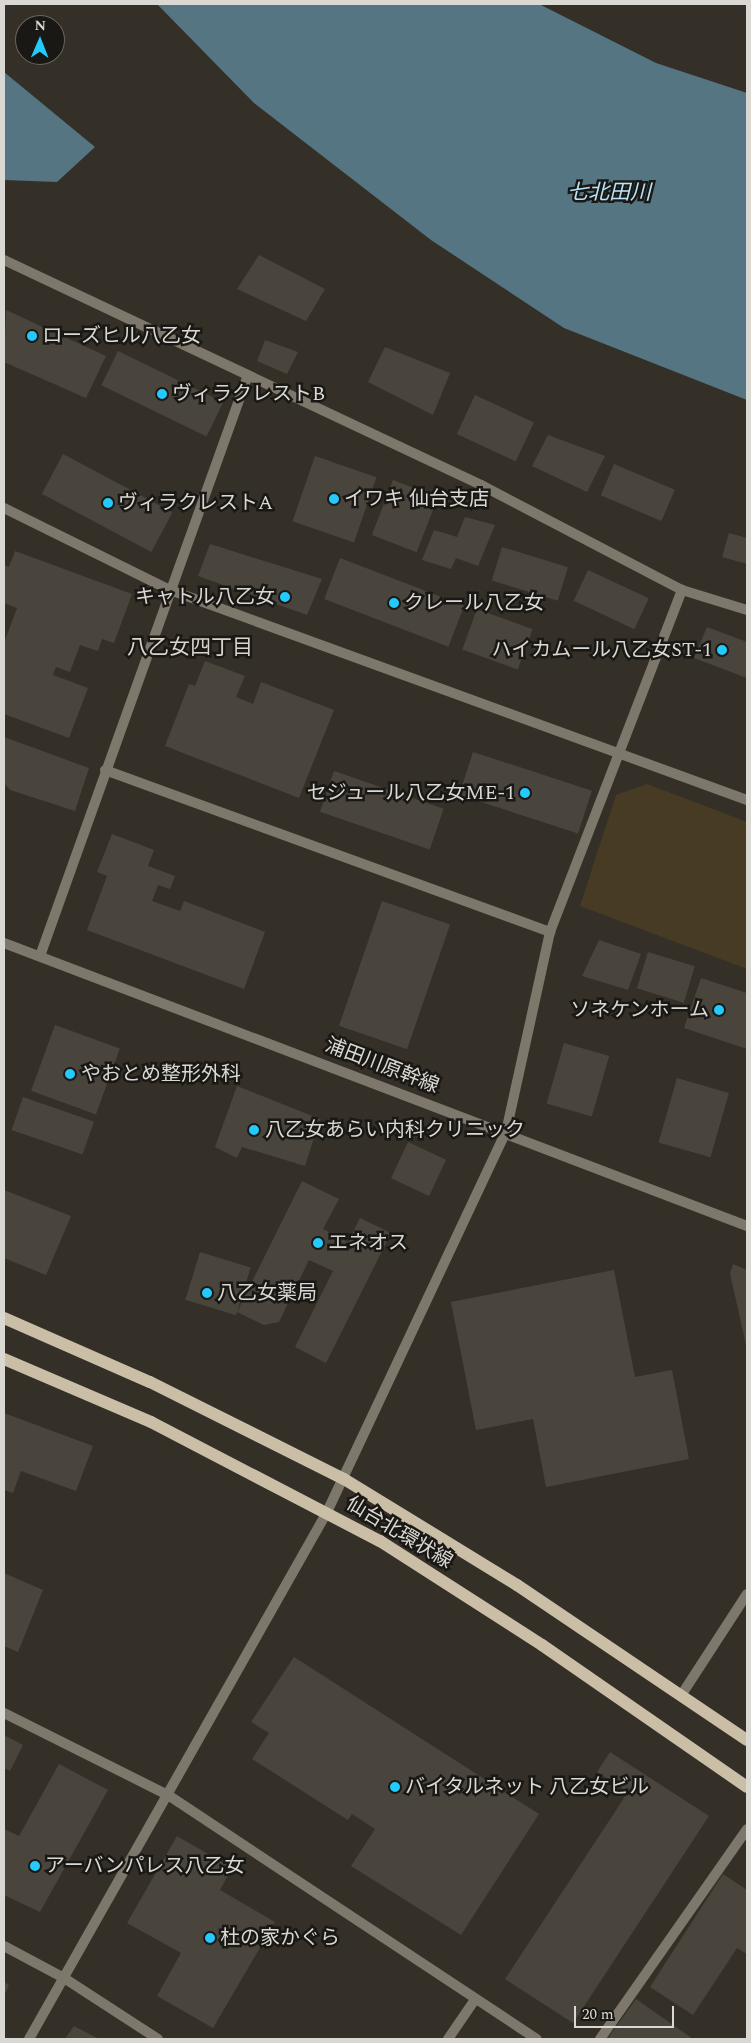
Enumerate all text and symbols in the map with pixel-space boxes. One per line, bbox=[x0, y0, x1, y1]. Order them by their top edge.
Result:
north arrow bbox=[15, 15, 65, 65]
text: N bbox=[34, 15, 46, 36]
water label: 七北田川 bbox=[567, 180, 651, 206]
place label: ローズヒル八乙女 bbox=[42, 324, 202, 348]
marker: ローズヒル八乙女 bbox=[26, 330, 38, 342]
place label: ヴィラクレストB bbox=[172, 382, 325, 406]
marker: ヴィラクレストB bbox=[156, 388, 168, 400]
place label: イワキ 仙台支店 bbox=[344, 487, 489, 511]
place label: ヴィラクレストA bbox=[118, 491, 273, 515]
marker: イワキ 仙台支店 bbox=[328, 493, 340, 505]
marker: ヴィラクレストA bbox=[102, 497, 114, 509]
place label: キャトル八乙女 bbox=[135, 585, 275, 609]
marker: キャトル八乙女 bbox=[279, 591, 291, 603]
place label: クレール八乙女 bbox=[404, 591, 544, 615]
marker: クレール八乙女 bbox=[388, 597, 400, 609]
district label: 八乙女四丁目 bbox=[127, 635, 253, 661]
place label: ハイカムール八乙女ST-1 bbox=[491, 638, 712, 662]
marker: ハイカムール八乙女ST-1 bbox=[716, 644, 728, 656]
place label: セジュール八乙女ME-1 bbox=[305, 781, 515, 805]
marker: セジュール八乙女ME-1 bbox=[519, 787, 531, 799]
place label: ソネケンホーム bbox=[569, 998, 709, 1022]
marker: ソネケンホーム bbox=[713, 1004, 725, 1016]
street label: 浦田川原幹線 bbox=[322, 1033, 442, 1099]
place label: やおとめ整形外科 bbox=[81, 1062, 241, 1086]
marker: やおとめ整形外科 bbox=[63, 1067, 77, 1081]
place label: 八乙女あらい内科クリニック bbox=[265, 1118, 525, 1142]
marker: 八乙女あらい内科クリニック bbox=[247, 1123, 261, 1137]
place label: エネオス bbox=[328, 1231, 408, 1255]
marker: エネオス bbox=[312, 1237, 324, 1249]
place label: 八乙女薬局 bbox=[217, 1281, 317, 1305]
marker: 八乙女薬局 bbox=[201, 1287, 213, 1299]
street label: 仙台北環状線 bbox=[341, 1492, 457, 1574]
place label: バイタルネット 八乙女ビル bbox=[405, 1775, 650, 1799]
marker: バイタルネット 八乙女ビル bbox=[389, 1781, 401, 1793]
place label: アーバンパレス八乙女 bbox=[45, 1854, 244, 1878]
marker: アーバンパレス八乙女 bbox=[29, 1860, 41, 1872]
place label: 杜の家かぐら bbox=[220, 1926, 340, 1950]
marker: 杜の家かぐら bbox=[204, 1932, 216, 1944]
scale bar bbox=[576, 1996, 676, 2028]
text: 20 m bbox=[582, 2003, 614, 2026]

